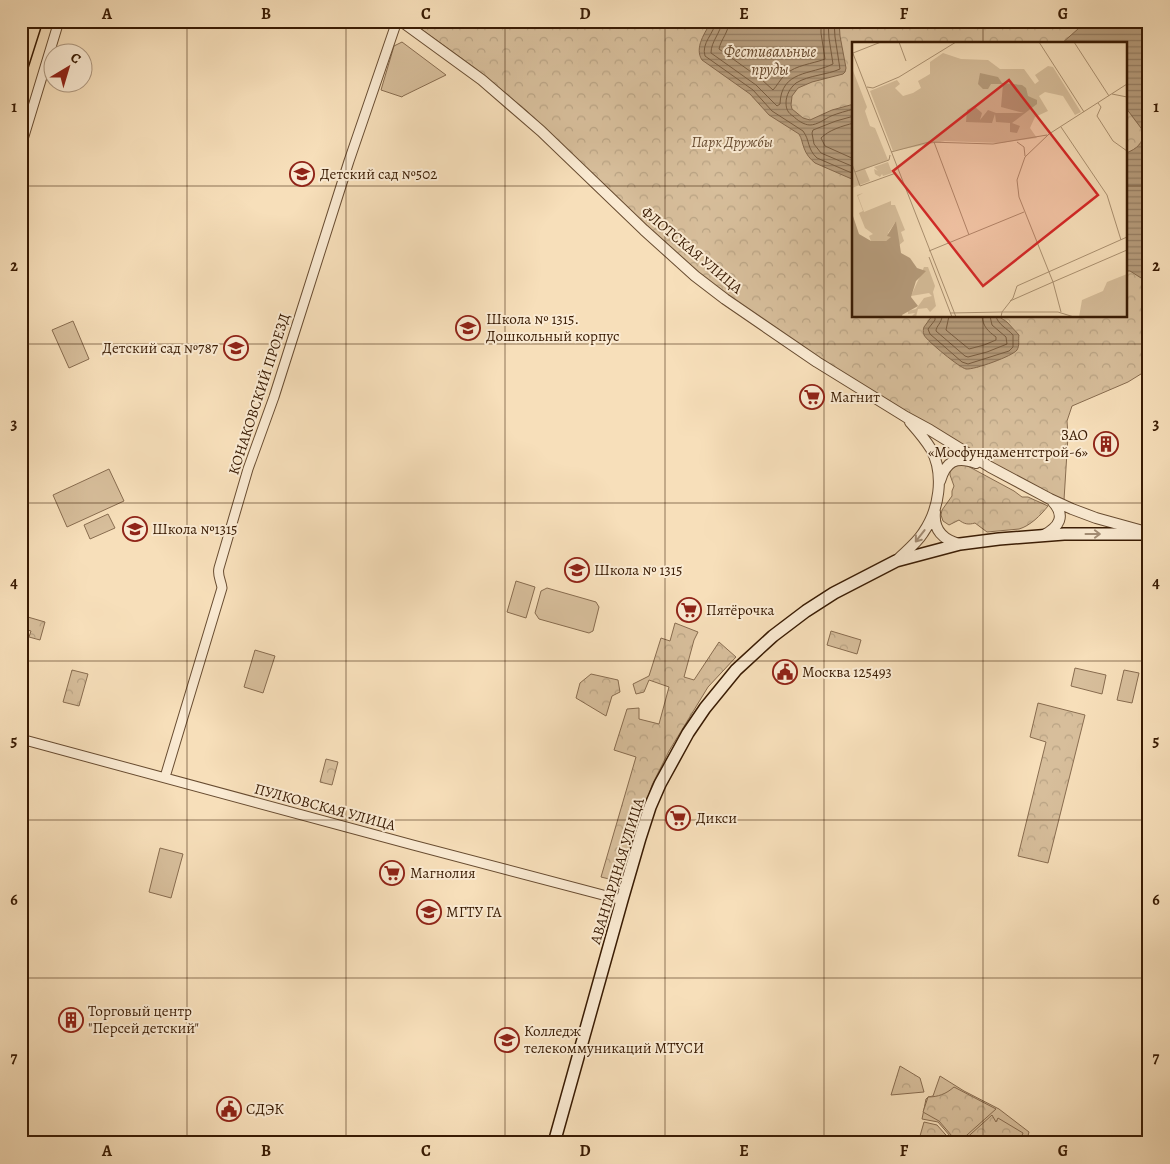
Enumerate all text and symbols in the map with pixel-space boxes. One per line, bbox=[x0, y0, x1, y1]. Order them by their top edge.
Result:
text: A bbox=[101, 3, 113, 25]
text: B bbox=[261, 3, 271, 25]
text: C bbox=[421, 3, 431, 25]
text: D bbox=[579, 3, 591, 25]
text: E bbox=[739, 3, 749, 25]
text: F bbox=[900, 3, 909, 25]
text: G bbox=[1058, 3, 1068, 25]
water label: Фестивальные пруды bbox=[724, 41, 816, 81]
north arrow bbox=[42, 42, 92, 92]
inset map bbox=[852, 42, 1128, 318]
text: С bbox=[66, 48, 85, 69]
text: 1 bbox=[11, 96, 17, 118]
text: 1 bbox=[1153, 96, 1159, 118]
park label: Парк Дружбы bbox=[691, 132, 773, 152]
school or university icon: Детский сад №502 bbox=[289, 161, 315, 187]
place label: Детский сад №502 bbox=[320, 164, 437, 184]
street label: ФЛОТСКАЯ УЛИЦА bbox=[637, 202, 747, 298]
text: 2 bbox=[10, 255, 18, 277]
text: 2 bbox=[1152, 255, 1160, 277]
place label: Школа № 1315. Дошкольный корпус bbox=[486, 309, 620, 346]
street label: КОНАКОВСКИЙ ПРОЕЗД bbox=[223, 311, 295, 477]
school or university icon: Школа № 1315. Дошкольный корпус bbox=[455, 315, 481, 341]
school or university icon: Детский сад №787 bbox=[223, 335, 249, 361]
place label: Детский сад №787 bbox=[102, 338, 219, 358]
supermarket icon: Магнит bbox=[799, 384, 825, 410]
place label: Магнит bbox=[830, 387, 880, 407]
text: 3 bbox=[11, 413, 18, 435]
text: 3 bbox=[1153, 413, 1160, 435]
place label: ЗАО «Мосфундаментстрой-6» bbox=[928, 425, 1089, 462]
building icon: ЗАО «Мосфундаментстрой-6» bbox=[1093, 431, 1119, 457]
school or university icon: Школа №1315 bbox=[122, 516, 148, 542]
place label: Школа №1315 bbox=[152, 519, 237, 539]
one-way arrow bbox=[1084, 529, 1101, 539]
one-way arrow bbox=[914, 530, 925, 543]
school or university icon: Школа № 1315 bbox=[564, 557, 590, 583]
place label: Школа № 1315 bbox=[594, 560, 682, 580]
text: 4 bbox=[10, 572, 18, 594]
text: 4 bbox=[1152, 572, 1160, 594]
supermarket icon: Пятёрочка bbox=[676, 597, 702, 623]
place label: Пятёрочка bbox=[706, 600, 775, 620]
public building icon: Москва 125493 bbox=[772, 659, 798, 685]
place label: Москва 125493 bbox=[802, 662, 892, 682]
text: 5 bbox=[11, 730, 18, 752]
text: 5 bbox=[1153, 730, 1160, 752]
street label: ПУЛКОВСКАЯ УЛИЦА bbox=[252, 779, 398, 836]
street label: АВАНГАРДНАЯ УЛИЦА bbox=[585, 795, 649, 947]
supermarket icon: Дикси bbox=[665, 805, 691, 831]
place label: Дикси bbox=[696, 808, 737, 828]
supermarket icon: Магнолия bbox=[379, 860, 405, 886]
place label: Магнолия bbox=[410, 863, 476, 883]
text: 6 bbox=[10, 889, 18, 911]
text: 6 bbox=[1152, 889, 1160, 911]
school or university icon: МГТУ ГА bbox=[416, 899, 442, 925]
place label: МГТУ ГА bbox=[446, 902, 502, 922]
place label: Торговый центр "Персей детский" bbox=[88, 1001, 199, 1038]
building icon: Торговый центр "Персей детский" bbox=[58, 1007, 84, 1033]
place label: Колледж телекоммуникаций МТУСИ bbox=[524, 1021, 704, 1058]
school or university icon: Колледж телекоммуникаций МТУСИ bbox=[494, 1027, 520, 1053]
text: 7 bbox=[11, 1047, 18, 1069]
text: 7 bbox=[1153, 1047, 1160, 1069]
public building icon: СДЭК bbox=[216, 1096, 242, 1122]
place label: СДЭК bbox=[246, 1099, 284, 1119]
text: A bbox=[101, 1140, 113, 1162]
text: B bbox=[261, 1140, 271, 1162]
text: C bbox=[421, 1140, 431, 1162]
text: D bbox=[579, 1140, 591, 1162]
text: E bbox=[739, 1140, 749, 1162]
text: F bbox=[900, 1140, 909, 1162]
text: G bbox=[1058, 1140, 1068, 1162]

